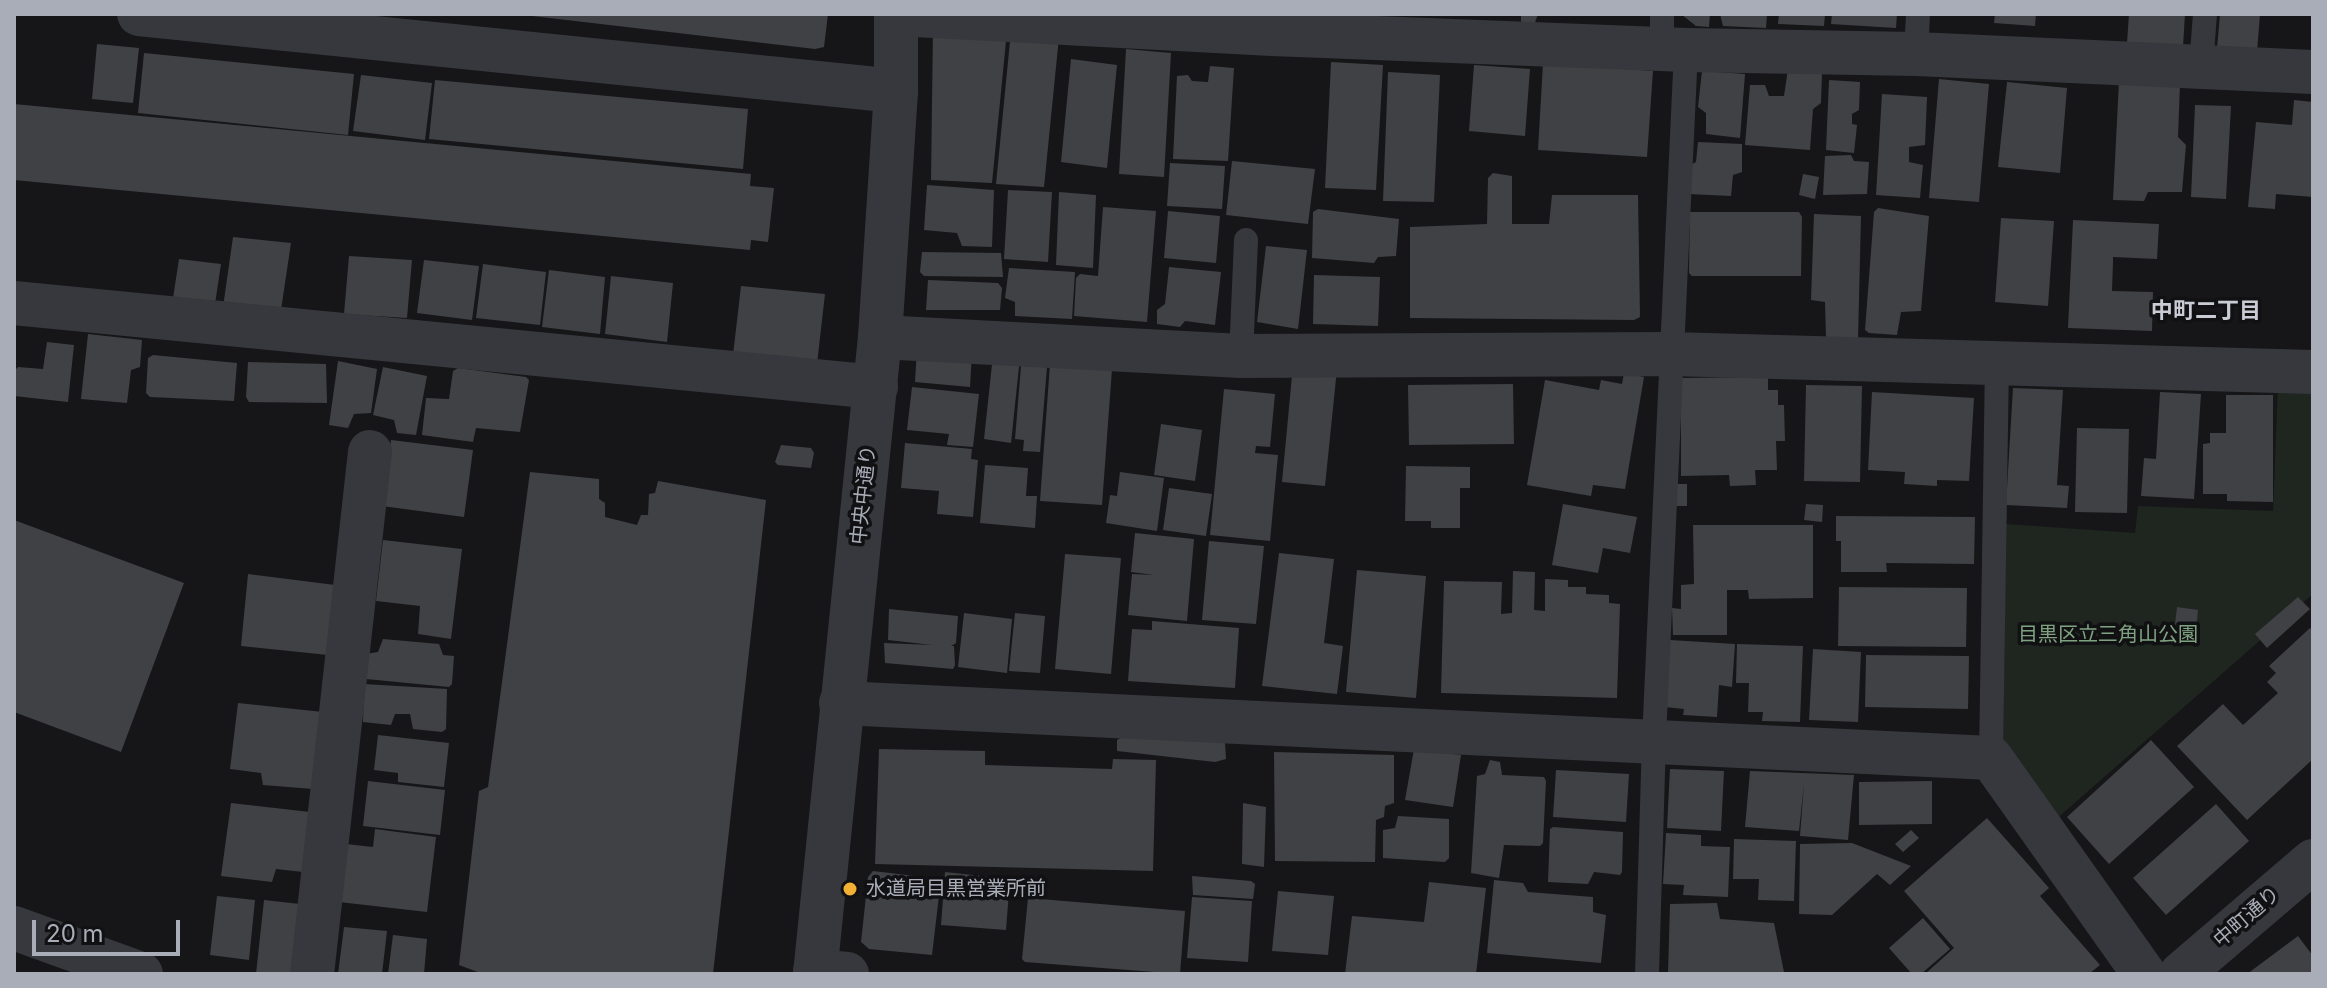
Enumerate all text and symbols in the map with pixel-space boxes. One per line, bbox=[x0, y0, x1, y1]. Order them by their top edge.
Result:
district label: 中町二丁目 bbox=[2151, 298, 2261, 324]
street label: 中央中通り bbox=[847, 444, 881, 546]
park label: 目黒区立三角山公園 bbox=[2018, 623, 2198, 647]
place label: 水道局目黒営業所前 bbox=[866, 877, 1046, 901]
marker: 水道局目黒営業所前 bbox=[841, 880, 859, 898]
street label: 中町通り bbox=[2209, 882, 2285, 952]
scale bar bbox=[36, 904, 184, 954]
text: 20 m bbox=[46, 919, 104, 948]

